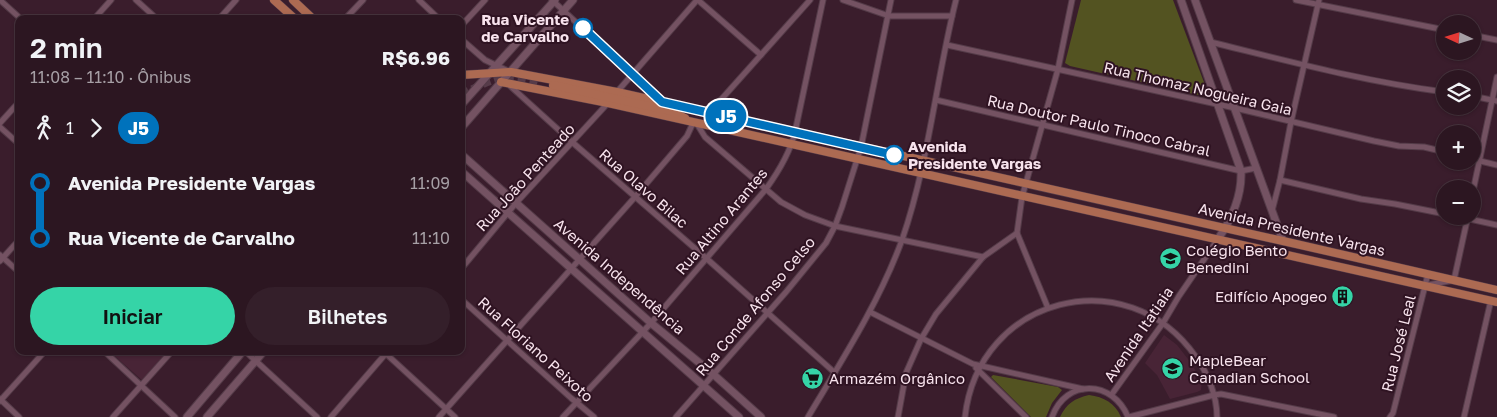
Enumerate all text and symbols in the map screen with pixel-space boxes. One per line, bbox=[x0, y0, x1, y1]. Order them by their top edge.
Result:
place label: Rua Vicente de Carvalho bbox=[481, 10, 569, 45]
north arrow bbox=[1436, 15, 1481, 60]
map controls bbox=[1436, 15, 1481, 225]
marker: Rua Vicente de Carvalho bbox=[573, 18, 593, 38]
text: 2 min bbox=[30, 31, 103, 64]
text: R$6.96 bbox=[382, 46, 450, 69]
street label: Rua Thomaz Nogueira Gaia bbox=[1102, 58, 1294, 118]
text: 11:08 – 11:10 · Ônibus bbox=[30, 67, 191, 87]
button: layers bbox=[1436, 70, 1481, 115]
street label: Rua Doutor Paulo Tinoco Cabral bbox=[986, 91, 1212, 159]
line badge: J5 bbox=[704, 100, 748, 132]
text: J5 bbox=[715, 105, 737, 127]
icon: walk bbox=[30, 114, 58, 142]
icon: forward bbox=[82, 114, 110, 142]
text: J5 bbox=[128, 117, 149, 139]
text: 1 bbox=[66, 118, 74, 138]
street label: Rua João Penteado bbox=[472, 119, 578, 235]
button: + bbox=[1436, 125, 1481, 170]
place label: Avenida Presidente Vargas bbox=[908, 137, 1041, 172]
street label: Rua Olavo Bilac bbox=[596, 145, 692, 231]
marker: Avenida Presidente Vargas bbox=[884, 145, 904, 165]
street label: Rua Altino Arantes bbox=[671, 164, 771, 278]
text: Avenida Presidente Vargas bbox=[68, 171, 315, 194]
text: 11:09 bbox=[410, 173, 450, 193]
button: − bbox=[1436, 180, 1481, 225]
street label: Avenida Presidente Vargas bbox=[1197, 199, 1387, 259]
street label: Avenida Independência bbox=[551, 214, 689, 338]
text: Rua Vicente de Carvalho bbox=[68, 226, 295, 249]
text: 11:10 bbox=[412, 228, 450, 248]
street label: Rua Conde Afonso Celso bbox=[692, 233, 818, 379]
place label: Colégio Bento Benedini bbox=[1186, 241, 1287, 276]
school or university icon: Colégio Bento Benedini bbox=[1158, 247, 1182, 271]
street label: Avenida Itatiaia bbox=[1100, 283, 1176, 385]
building icon: Edifício Apogeo bbox=[1331, 284, 1355, 308]
button: Iniciar bbox=[30, 287, 235, 345]
button: Bilhetes bbox=[245, 287, 450, 345]
place label: Edifício Apogeo bbox=[1215, 287, 1327, 305]
street label: Rua José Leal bbox=[1377, 292, 1419, 393]
street label: Rua Floriano Peixoto bbox=[475, 293, 597, 405]
place label: MapleBear Canadian School bbox=[1189, 351, 1310, 386]
school or university icon: MapleBear Canadian School bbox=[1161, 357, 1185, 381]
supermarket icon: Armazém Orgânico bbox=[801, 366, 825, 390]
place label: Armazém Orgânico bbox=[829, 369, 965, 387]

